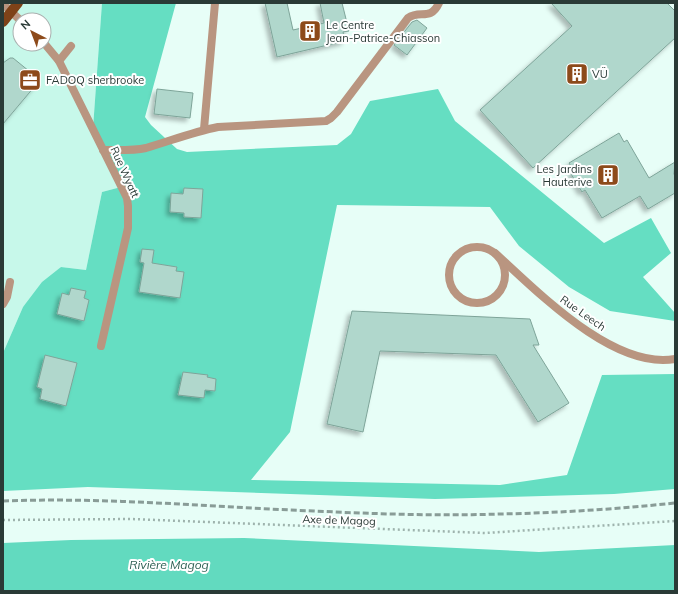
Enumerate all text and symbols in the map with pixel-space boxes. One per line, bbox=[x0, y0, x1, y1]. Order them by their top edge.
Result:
north arrow bbox=[12, 12, 52, 52]
text: N bbox=[18, 17, 33, 33]
building icon: Le Centre Jean-Patrice-Chiasson bbox=[297, 18, 323, 44]
place label: Le Centre Jean-Patrice-Chiasson bbox=[326, 18, 440, 45]
building icon: VÜ bbox=[564, 61, 590, 87]
office icon: FADOQ sherbrooke bbox=[17, 67, 43, 93]
place label: VÜ bbox=[592, 67, 608, 81]
place label: FADOQ sherbrooke bbox=[46, 73, 144, 87]
street label: Rue Wyatt bbox=[107, 144, 143, 200]
place label: Les Jardins Hauterive bbox=[536, 162, 592, 189]
building icon: Les Jardins Hauterive bbox=[595, 162, 621, 188]
street label: Rue Leech bbox=[557, 292, 609, 334]
street label: Axe de Magog bbox=[302, 512, 376, 528]
water label: Rivière Magog bbox=[129, 557, 209, 572]

